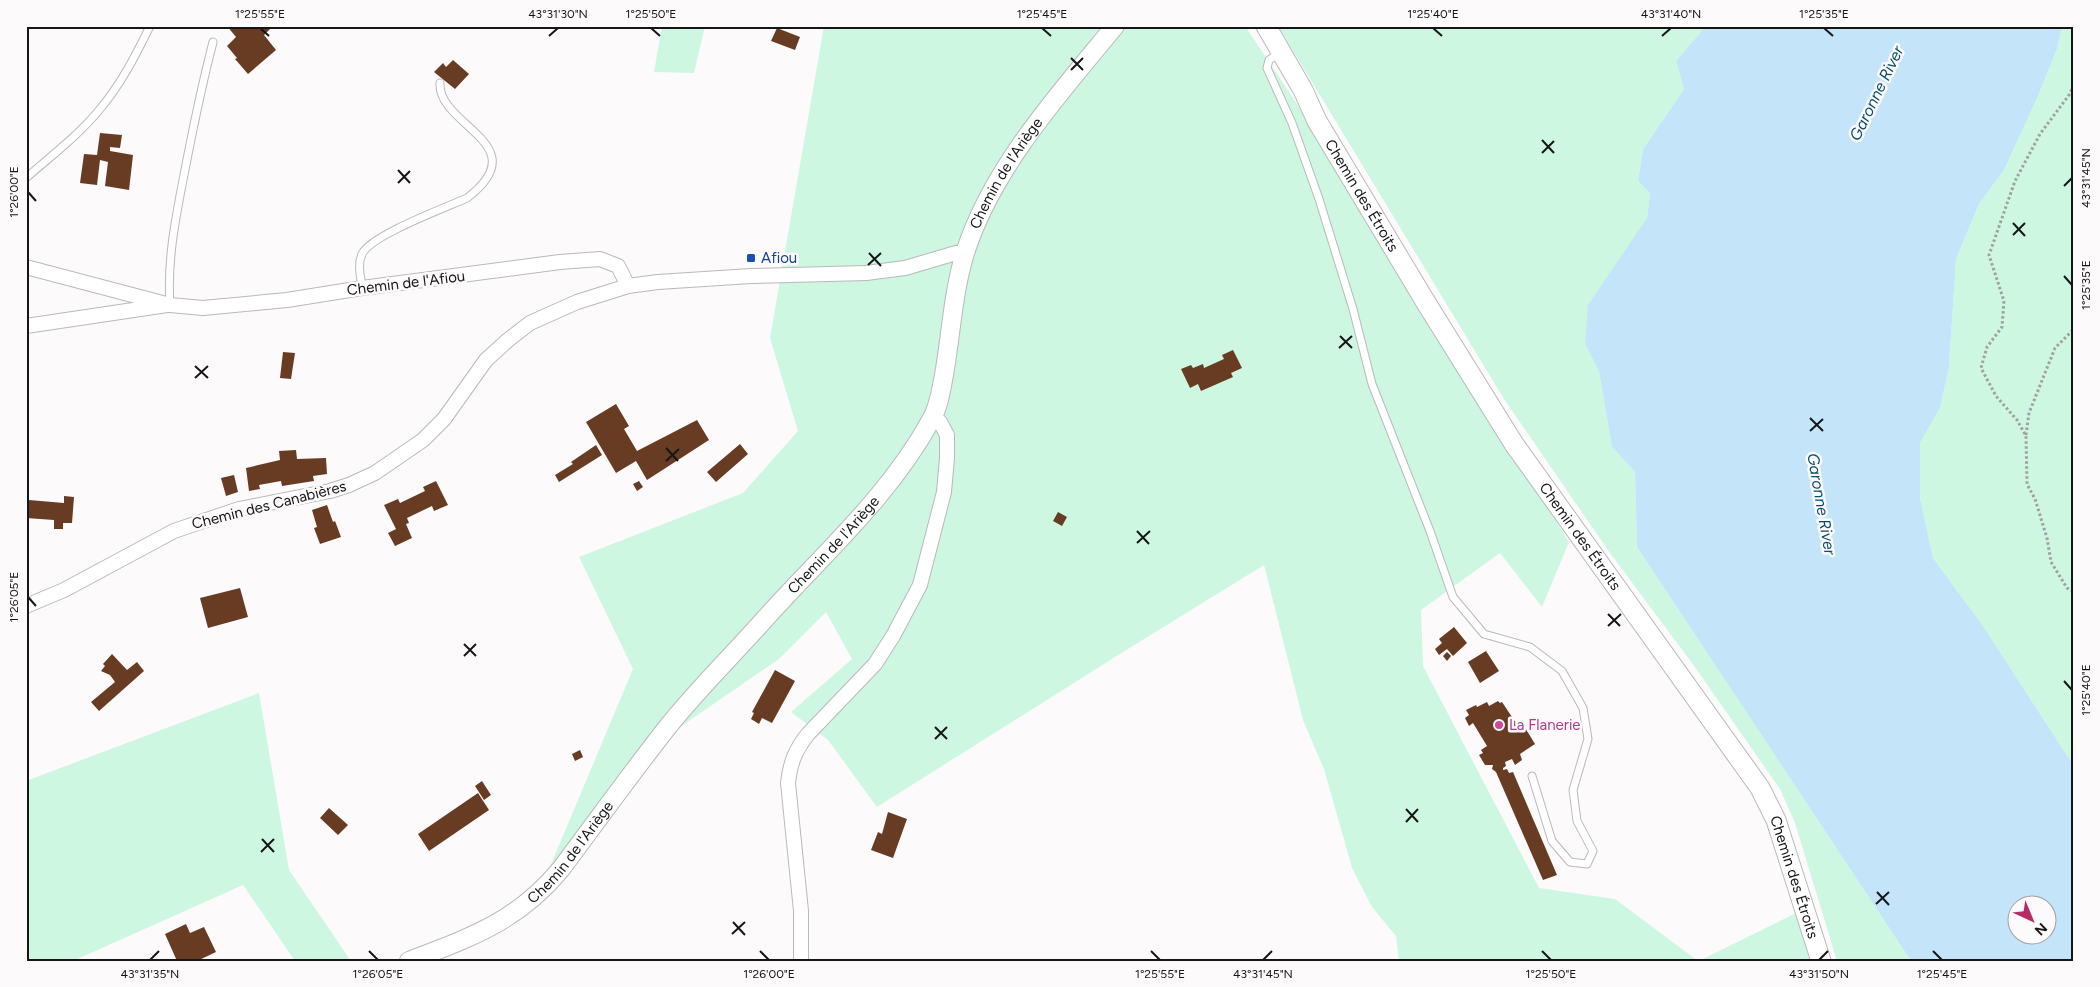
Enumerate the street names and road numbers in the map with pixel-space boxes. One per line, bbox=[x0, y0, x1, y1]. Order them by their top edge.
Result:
street label: Chemin de l'Ariège bbox=[966, 114, 1046, 232]
street label: Chemin des Étroits bbox=[1321, 136, 1402, 255]
street label: Chemin de l'Afiou bbox=[346, 267, 466, 299]
street label: Chemin des Canabières bbox=[190, 477, 348, 533]
street label: Chemin des Étroits bbox=[1536, 479, 1625, 594]
street label: Chemin de l'Ariège bbox=[784, 492, 883, 598]
street label: Chemin de l'Ariège bbox=[524, 798, 617, 907]
street label: Chemin des Étroits bbox=[1766, 813, 1822, 941]

